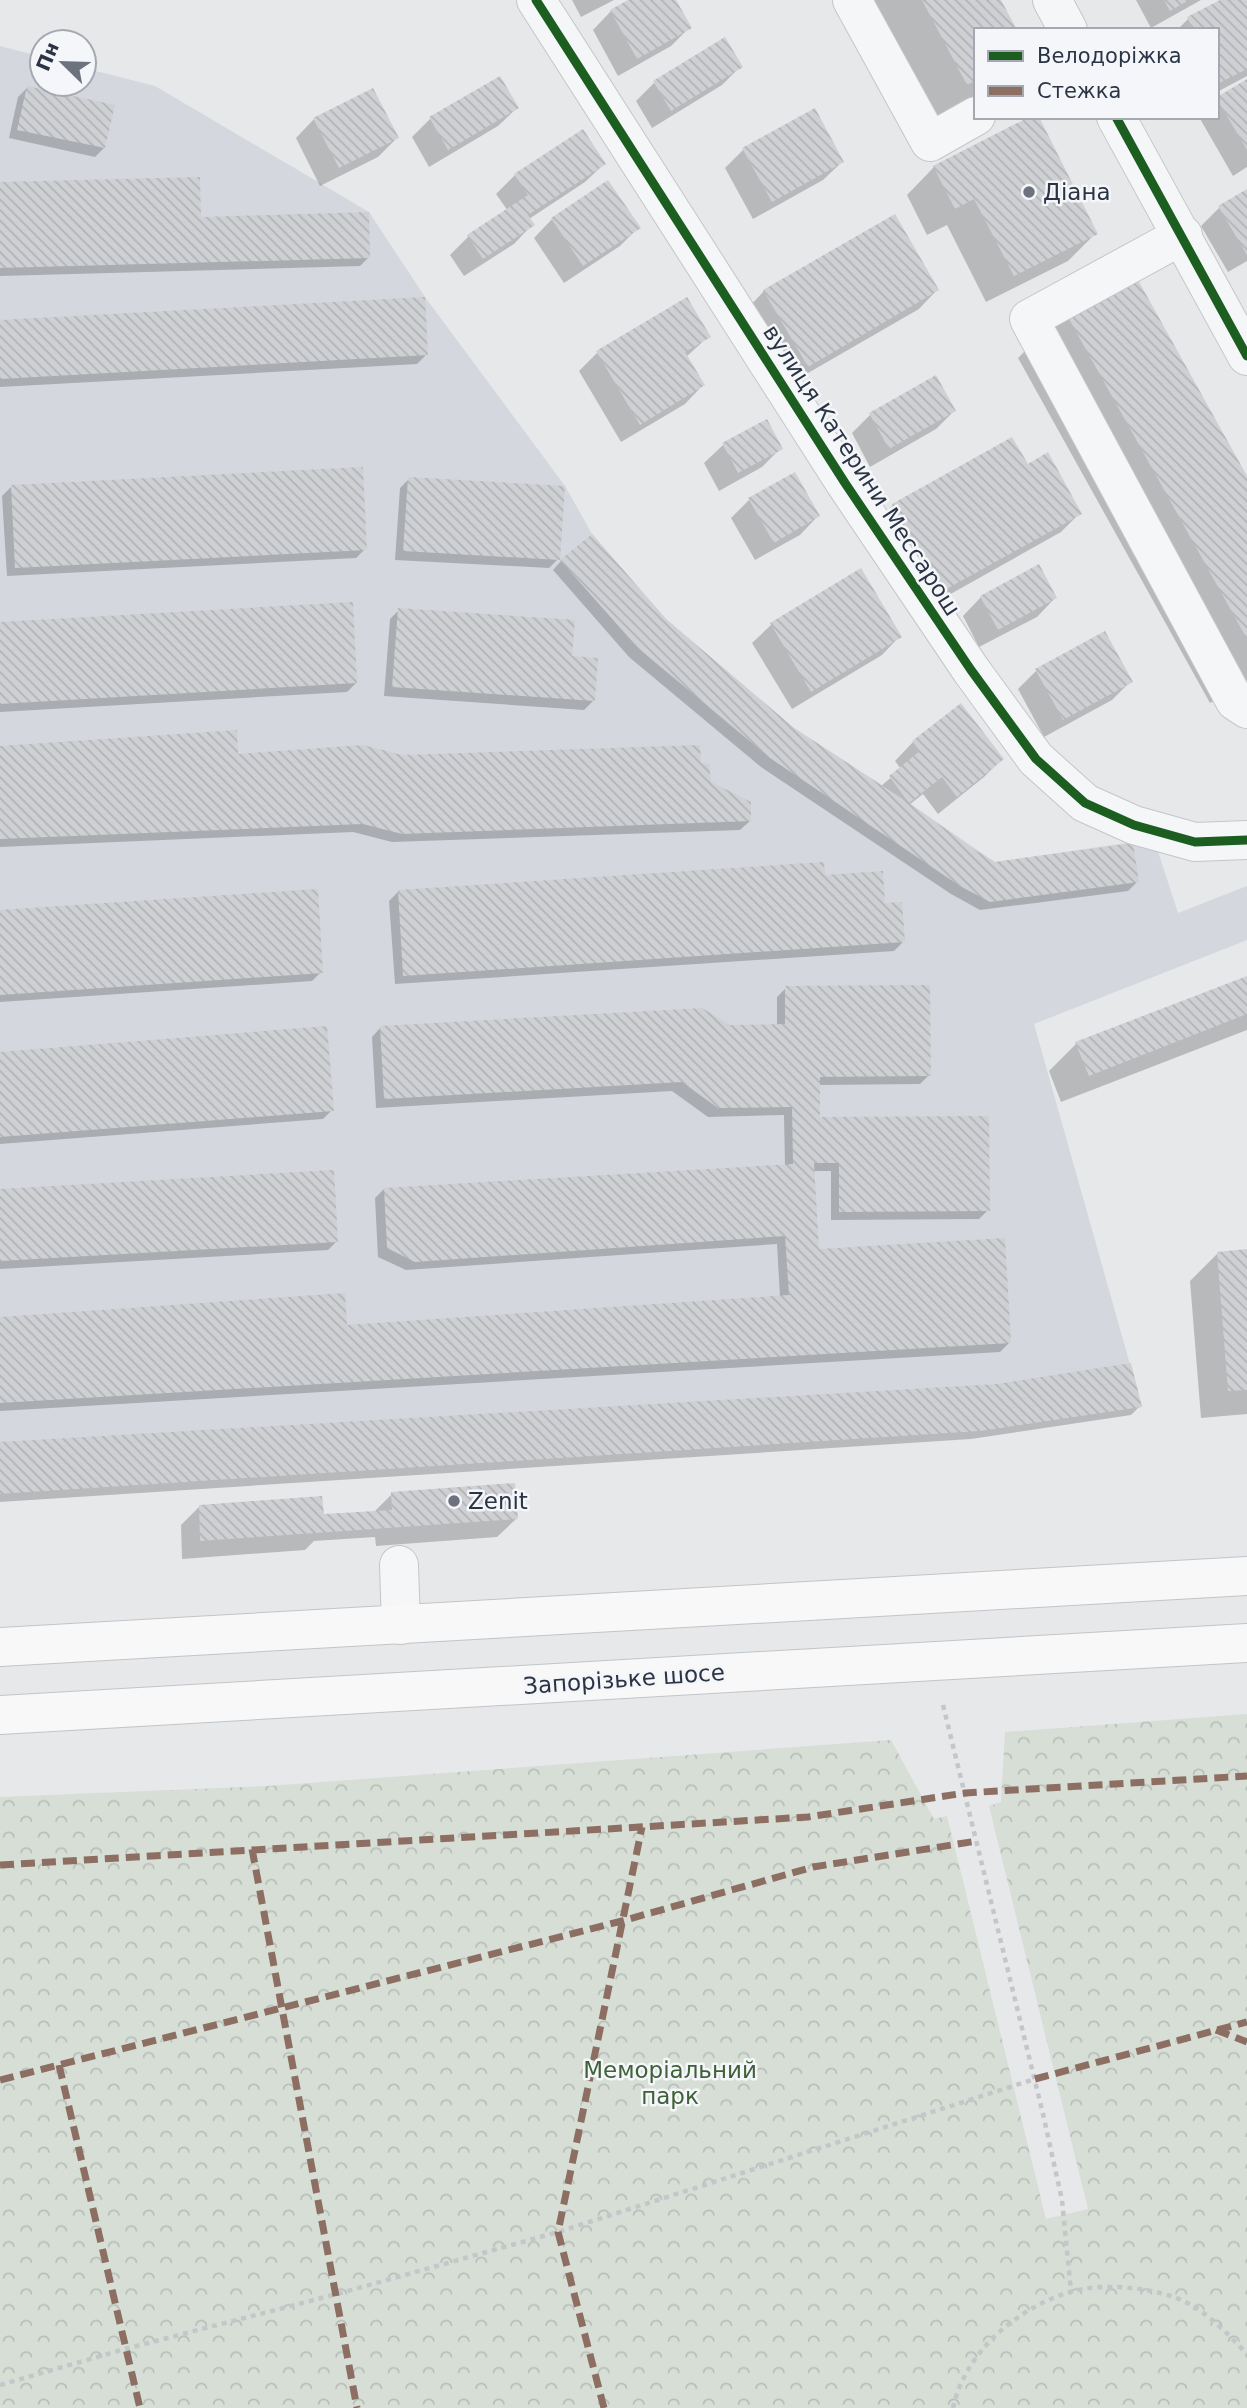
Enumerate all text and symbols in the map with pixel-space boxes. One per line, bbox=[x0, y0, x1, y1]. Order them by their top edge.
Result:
north arrow bbox=[28, 28, 98, 98]
legend bbox=[974, 28, 1219, 119]
text: Пн bbox=[32, 39, 63, 74]
text: Велодоріжка bbox=[1037, 44, 1182, 68]
text: Стежка bbox=[1037, 79, 1121, 103]
place label: Діана bbox=[1043, 179, 1111, 205]
marker: Діана bbox=[1021, 184, 1037, 200]
street label: вулиця Катерини Мессарош bbox=[758, 320, 966, 620]
place label: Zenit bbox=[468, 1488, 528, 1514]
marker: Zenit bbox=[446, 1493, 462, 1509]
street label: Запорізьке шосе bbox=[522, 1659, 726, 1699]
park label: Меморіальний парк bbox=[583, 2057, 757, 2109]

